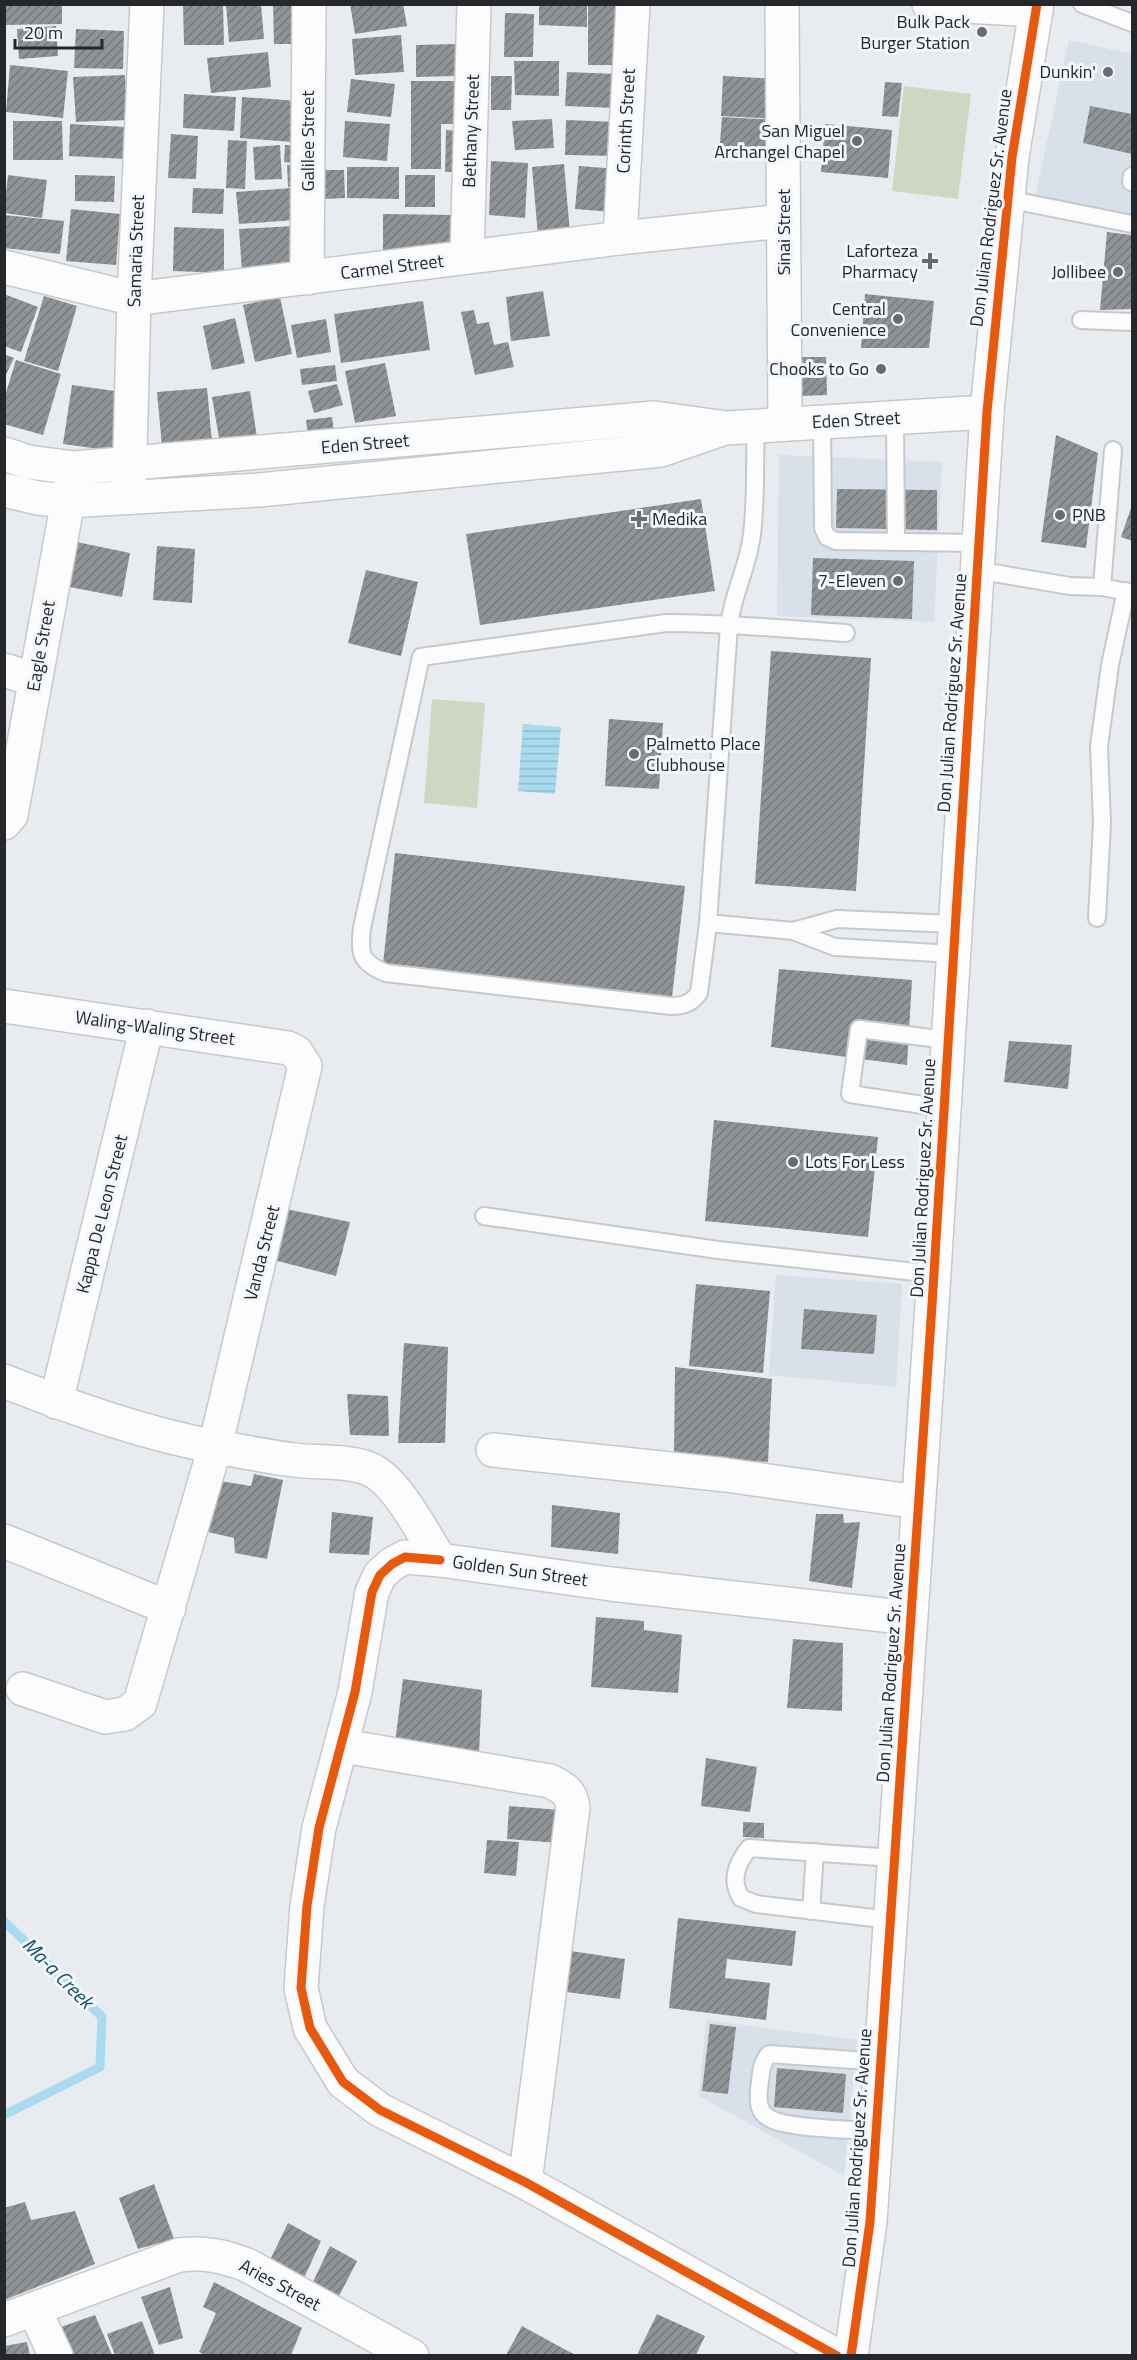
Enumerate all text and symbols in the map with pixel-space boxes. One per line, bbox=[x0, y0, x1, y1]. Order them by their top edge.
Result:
place label: Bulk Pack Burger Station bbox=[860, 8, 970, 56]
scale bar bbox=[15, 12, 102, 50]
text: 20 m bbox=[24, 19, 63, 46]
marker: Bulk Pack Burger Station bbox=[975, 25, 989, 39]
place label: Dunkin' bbox=[1039, 58, 1096, 85]
marker: Dunkin' bbox=[1101, 65, 1115, 79]
street label: Corinth Street bbox=[609, 67, 642, 174]
street label: Bethany Street bbox=[455, 73, 486, 188]
street label: Don Julian Rodriguez Sr. Avenue bbox=[963, 87, 1019, 328]
street label: Galilee Street bbox=[294, 90, 321, 191]
place label: San Miguel Archangel Chapel bbox=[714, 117, 845, 165]
marker: San Miguel Archangel Chapel bbox=[850, 134, 864, 148]
street label: Sinai Street bbox=[770, 188, 797, 275]
street label: Samaria Street bbox=[120, 194, 151, 308]
place label: Laforteza Pharmacy bbox=[842, 237, 918, 285]
street label: Carmel Street bbox=[339, 247, 446, 286]
marker: Laforteza Pharmacy bbox=[923, 254, 937, 268]
place label: Jollibee bbox=[1051, 258, 1106, 285]
marker: Jollibee bbox=[1111, 265, 1125, 279]
place label: Central Convenience bbox=[791, 295, 886, 343]
marker: Central Convenience bbox=[891, 312, 905, 326]
place label: Chooks to Go bbox=[769, 355, 869, 382]
marker: Chooks to Go bbox=[874, 362, 888, 376]
street label: Eden Street bbox=[811, 404, 902, 435]
street label: Eden Street bbox=[320, 426, 411, 461]
place label: PNB bbox=[1072, 501, 1106, 528]
place label: Medika bbox=[652, 505, 707, 532]
marker: PNB bbox=[1053, 508, 1067, 522]
marker: Medika bbox=[630, 510, 648, 528]
place label: 7-Eleven bbox=[818, 567, 886, 594]
street label: Don Julian Rodriguez Sr. Avenue bbox=[930, 573, 973, 813]
marker: 7-Eleven bbox=[891, 574, 905, 588]
street label: Eagle Street bbox=[19, 598, 62, 693]
place label: Palmetto Place Clubhouse bbox=[646, 730, 761, 778]
marker: Palmetto Place Clubhouse bbox=[627, 747, 641, 761]
street label: Waling-Waling Street bbox=[73, 1003, 237, 1052]
street label: Don Julian Rodriguez Sr. Avenue bbox=[903, 1058, 942, 1298]
street label: Kappa De Leon Street bbox=[69, 1131, 134, 1296]
place label: Lots For Less bbox=[805, 1148, 905, 1175]
marker: Lots For Less bbox=[786, 1155, 800, 1169]
street label: Vanda Street bbox=[237, 1202, 287, 1303]
street label: Don Julian Rodriguez Sr. Avenue bbox=[869, 1543, 912, 1783]
street label: Golden Sun Street bbox=[451, 1548, 590, 1593]
water label: Ma-a Creek bbox=[16, 1930, 103, 2017]
street label: Don Julian Rodriguez Sr. Avenue bbox=[835, 2028, 878, 2268]
street label: Aries Street bbox=[235, 2252, 326, 2318]

